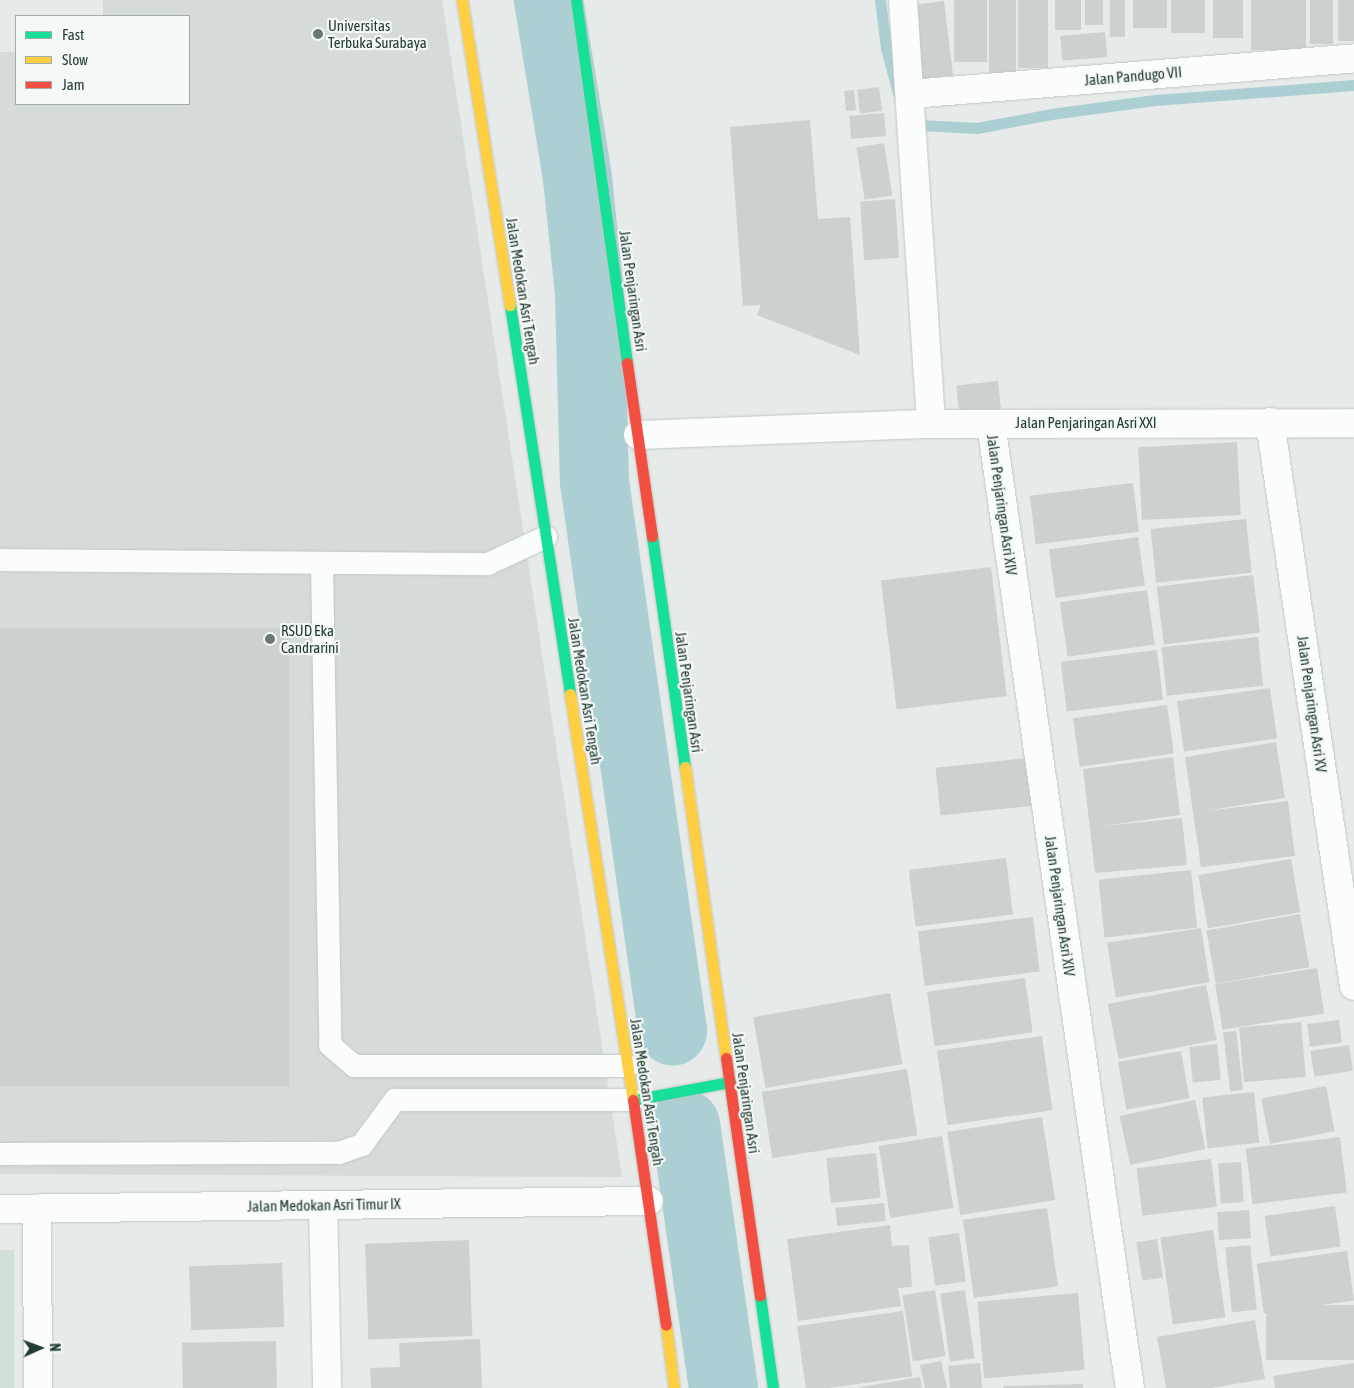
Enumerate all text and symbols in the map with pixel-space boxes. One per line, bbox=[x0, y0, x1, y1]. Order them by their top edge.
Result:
legend bbox=[15, 15, 190, 105]
place label: Universitas Terbuka Surabaya bbox=[328, 16, 427, 51]
text: Fast bbox=[62, 26, 84, 43]
marker: Universitas Terbuka Surabaya bbox=[312, 28, 324, 40]
text: Slow bbox=[62, 51, 88, 68]
street label: Jalan Pandugo VII bbox=[1083, 63, 1183, 89]
text: Jam bbox=[62, 76, 85, 93]
street label: Jalan Medokan Asri Tengah bbox=[502, 216, 544, 366]
street label: Jalan Penjaringan Asri bbox=[616, 229, 650, 353]
street label: Jalan Penjaringan Asri XXI bbox=[1015, 414, 1157, 432]
street label: Jalan Penjaringan Asri XIV bbox=[983, 434, 1021, 576]
street label: Jalan Medokan Asri Tengah bbox=[564, 616, 606, 766]
place label: RSUD Eka Candrarini bbox=[281, 621, 339, 656]
street label: Jalan Penjaringan Asri bbox=[672, 630, 706, 754]
marker: RSUD Eka Candrarini bbox=[263, 632, 277, 646]
street label: Jalan Penjaringan Asri XV bbox=[1293, 634, 1331, 774]
street label: Jalan Penjaringan Asri XIV bbox=[1041, 835, 1079, 977]
street label: Jalan Medokan Asri Tengah bbox=[626, 1017, 668, 1167]
street label: Jalan Penjaringan Asri bbox=[729, 1031, 763, 1155]
street label: Jalan Medokan Asri Timur IX bbox=[247, 1195, 401, 1215]
north arrow bbox=[15, 1323, 65, 1373]
text: N bbox=[47, 1343, 63, 1352]

